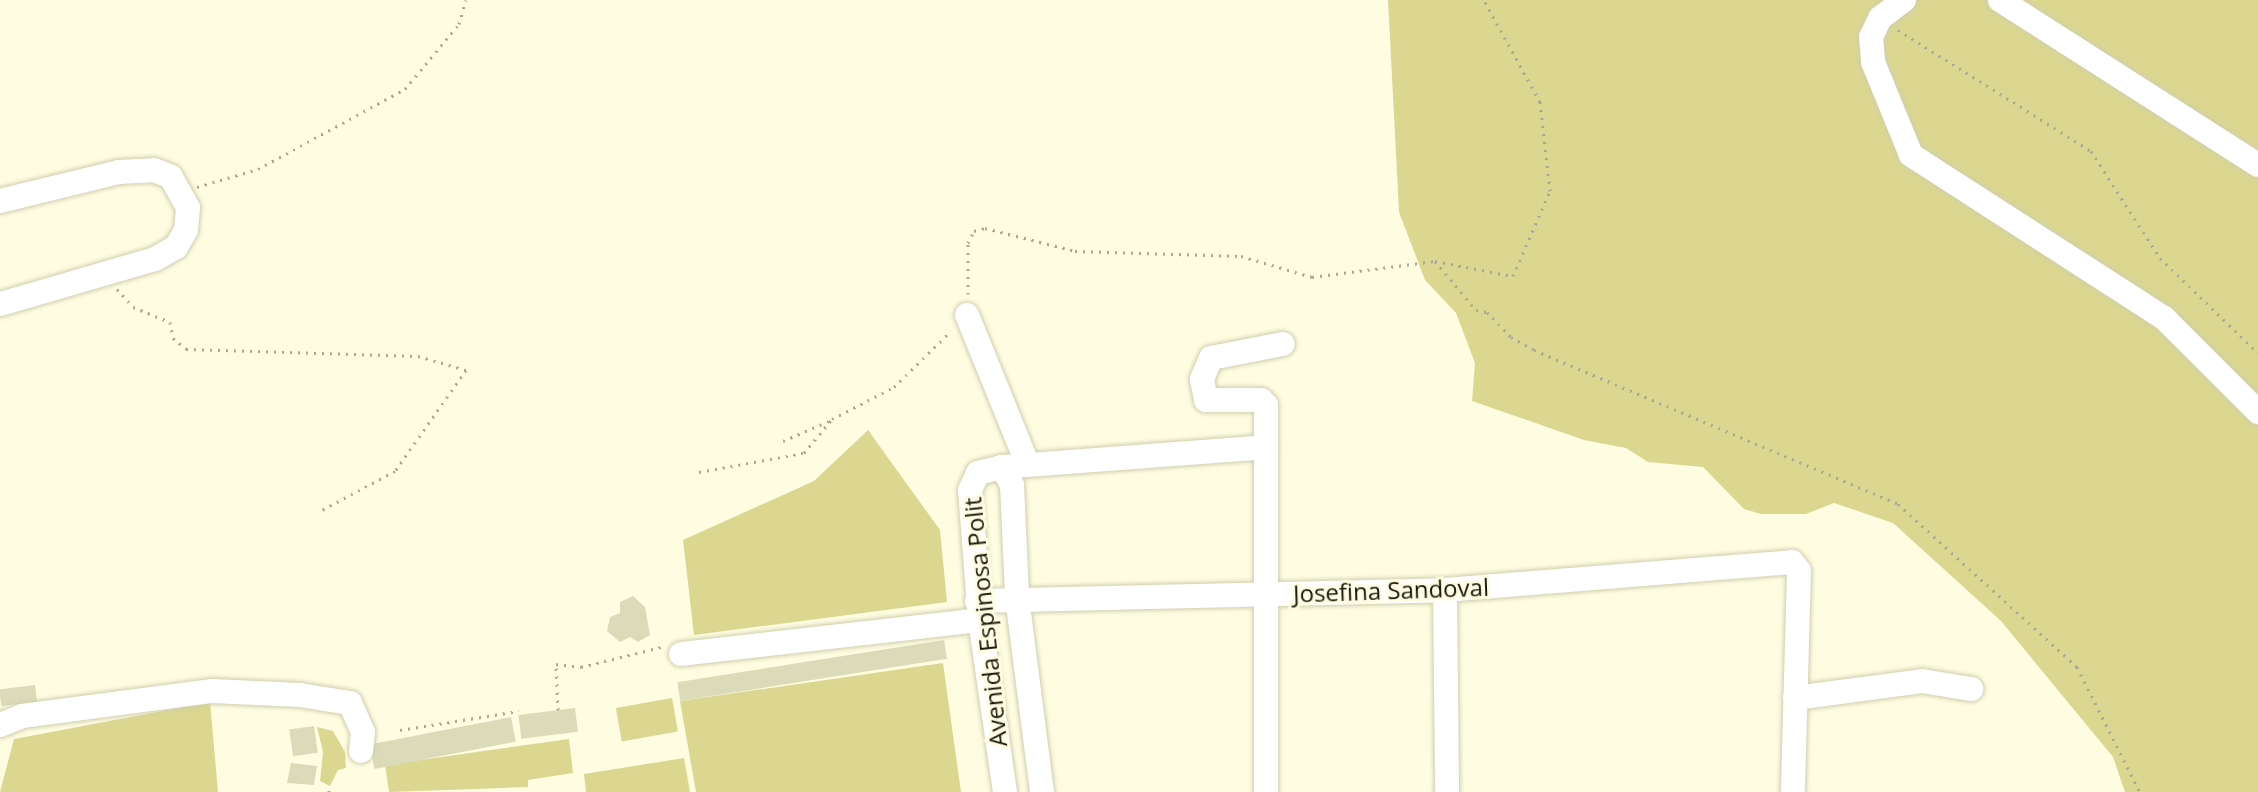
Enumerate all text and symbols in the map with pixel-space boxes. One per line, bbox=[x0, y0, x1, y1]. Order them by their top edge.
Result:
street label: Avenida Espinosa Polit bbox=[958, 496, 1012, 748]
street label: Josefina Sandoval bbox=[1293, 572, 1489, 608]

